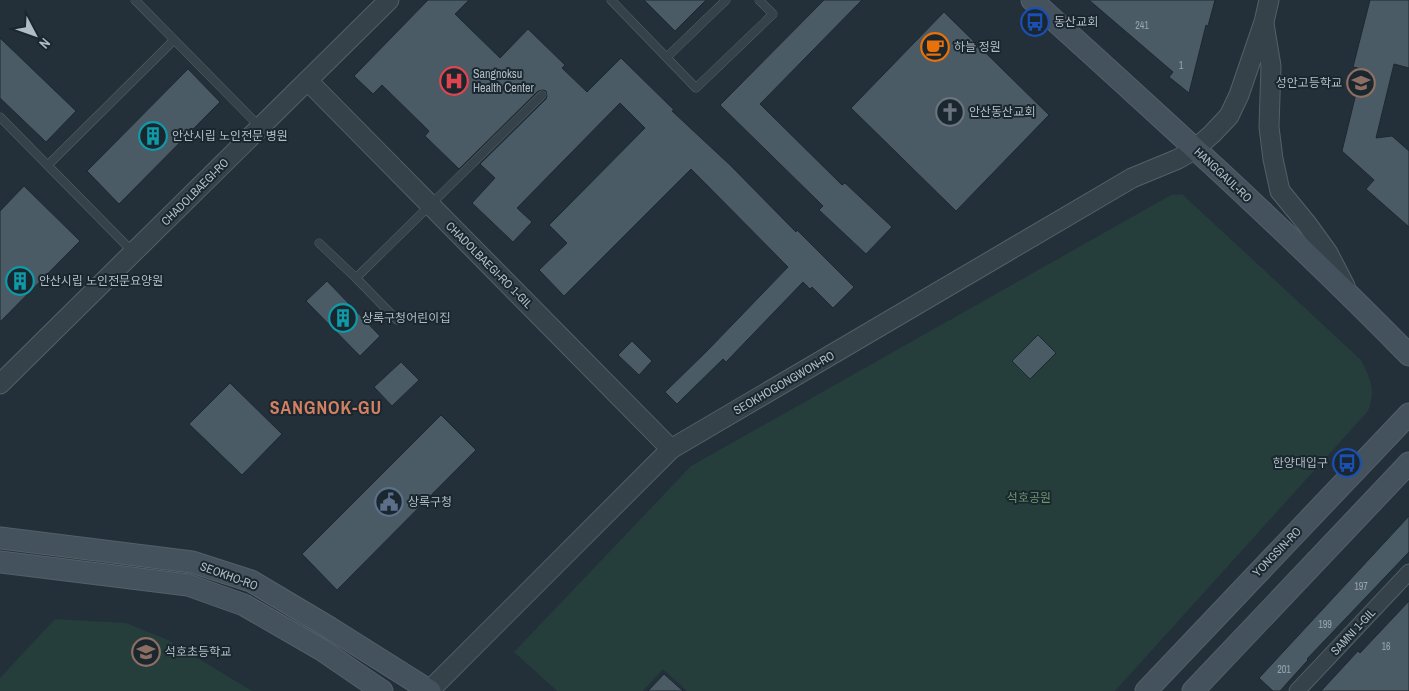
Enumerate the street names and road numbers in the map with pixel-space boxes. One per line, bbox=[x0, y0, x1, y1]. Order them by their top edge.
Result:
street label: HANGGAUL-RO bbox=[1191, 144, 1255, 206]
street label: CHADOLBAEGI-RO bbox=[158, 155, 232, 229]
street label: CHADOLBAEGI-RO 1-GIL bbox=[442, 218, 536, 312]
street label: SEOKHOGONGWON-RO bbox=[731, 347, 838, 418]
street label: YONGSIN-RO bbox=[1249, 523, 1305, 580]
street label: SEOKHO-RO bbox=[198, 558, 260, 594]
street label: SAMNI 1-GIL bbox=[1327, 605, 1379, 659]

